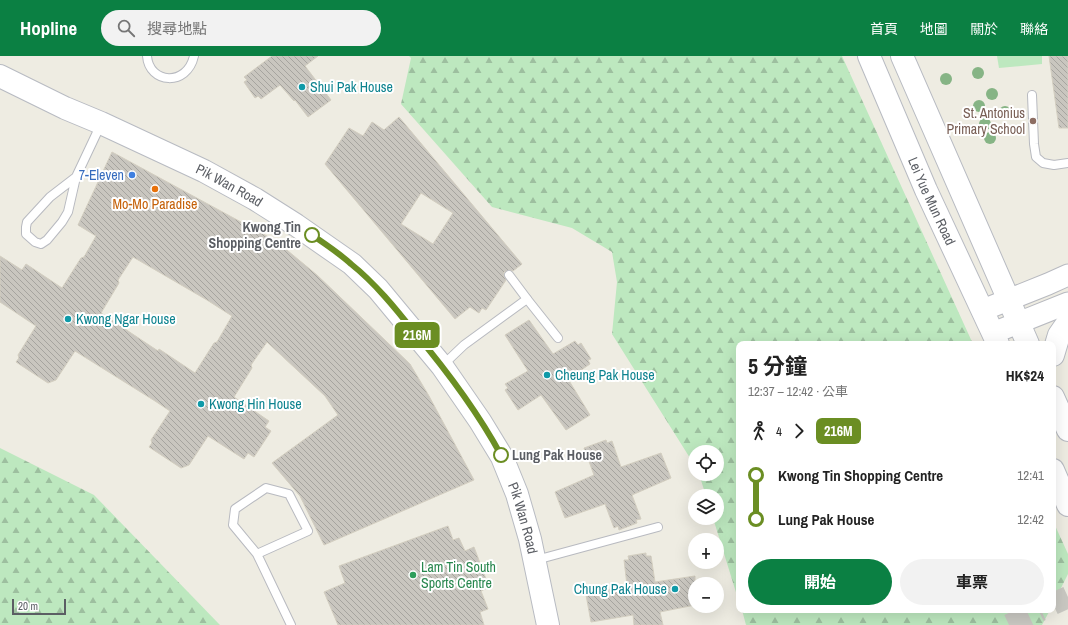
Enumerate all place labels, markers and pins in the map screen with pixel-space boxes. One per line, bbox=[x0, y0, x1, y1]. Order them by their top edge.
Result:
place label: Shui Pak House bbox=[310, 78, 393, 96]
marker: Shui Pak House bbox=[297, 82, 307, 92]
place label: St. Antonius Primary School bbox=[947, 104, 1025, 138]
marker: St. Antonius Primary School bbox=[1028, 116, 1038, 126]
place label: 7-Eleven bbox=[79, 166, 124, 184]
marker: 7-Eleven bbox=[127, 170, 137, 180]
marker: Mo-Mo Paradise bbox=[150, 184, 160, 194]
place label: Mo-Mo Paradise bbox=[113, 195, 197, 213]
place label: Kwong Tin Shopping Centre bbox=[209, 218, 301, 252]
marker: Kwong Tin Shopping Centre bbox=[304, 227, 320, 243]
place label: Kwong Ngar House bbox=[76, 310, 176, 328]
marker: Kwong Ngar House bbox=[63, 314, 73, 324]
place label: Cheung Pak House bbox=[555, 366, 655, 384]
marker: Cheung Pak House bbox=[542, 370, 552, 380]
place label: Kwong Hin House bbox=[209, 395, 302, 413]
marker: Kwong Hin House bbox=[196, 399, 206, 409]
place label: Lung Pak House bbox=[512, 446, 602, 464]
marker: Lung Pak House bbox=[493, 447, 509, 463]
place label: Lam Tin South Sports Centre bbox=[421, 558, 496, 592]
marker: Lam Tin South Sports Centre bbox=[408, 570, 418, 580]
place label: Chung Pak House bbox=[574, 580, 667, 598]
marker: Chung Pak House bbox=[670, 584, 680, 594]

